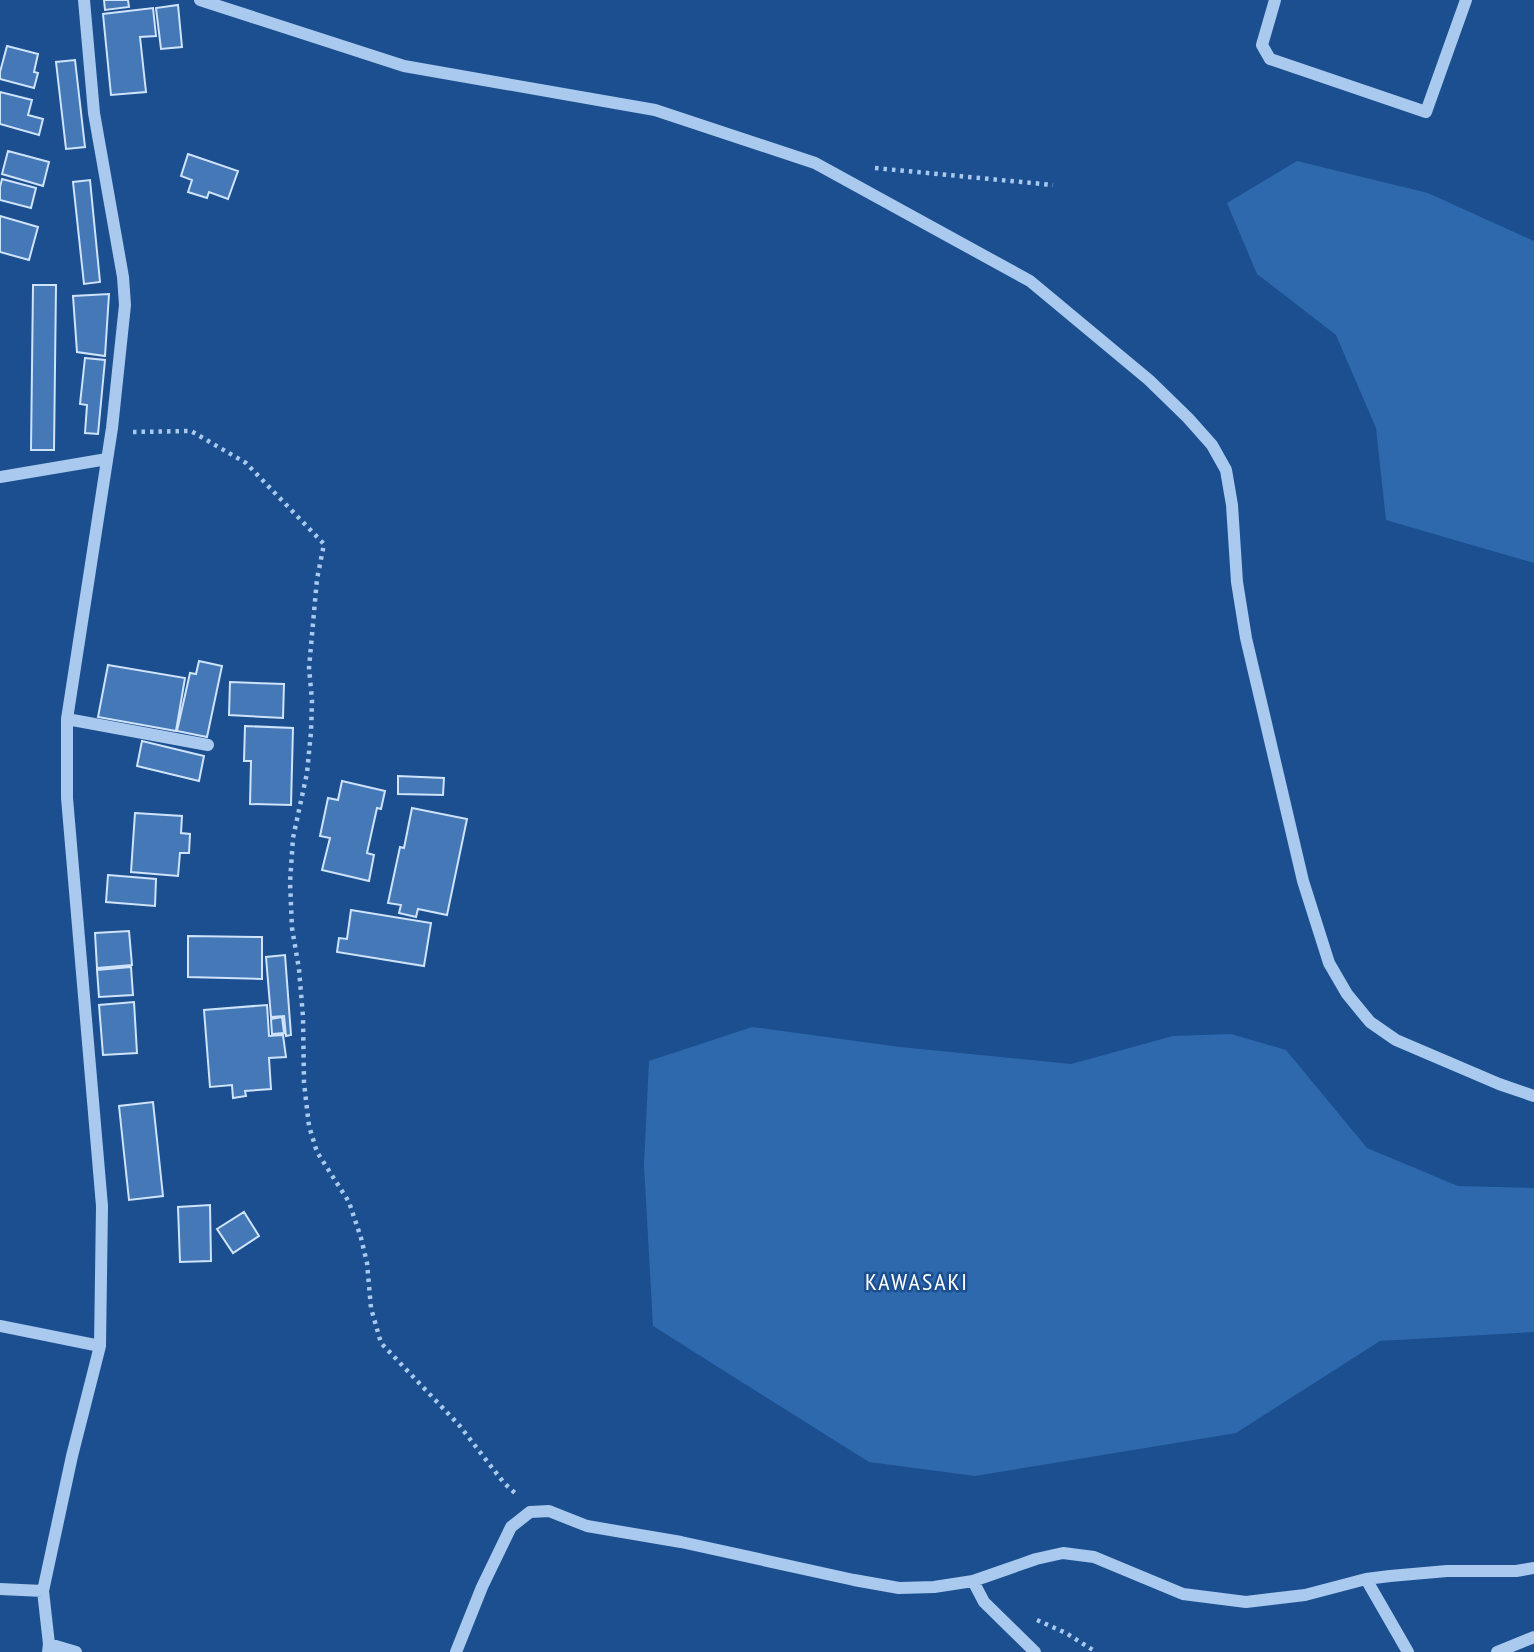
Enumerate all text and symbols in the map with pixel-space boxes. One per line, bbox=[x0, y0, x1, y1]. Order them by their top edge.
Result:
district label: KAWASAKI bbox=[865, 1266, 969, 1297]

